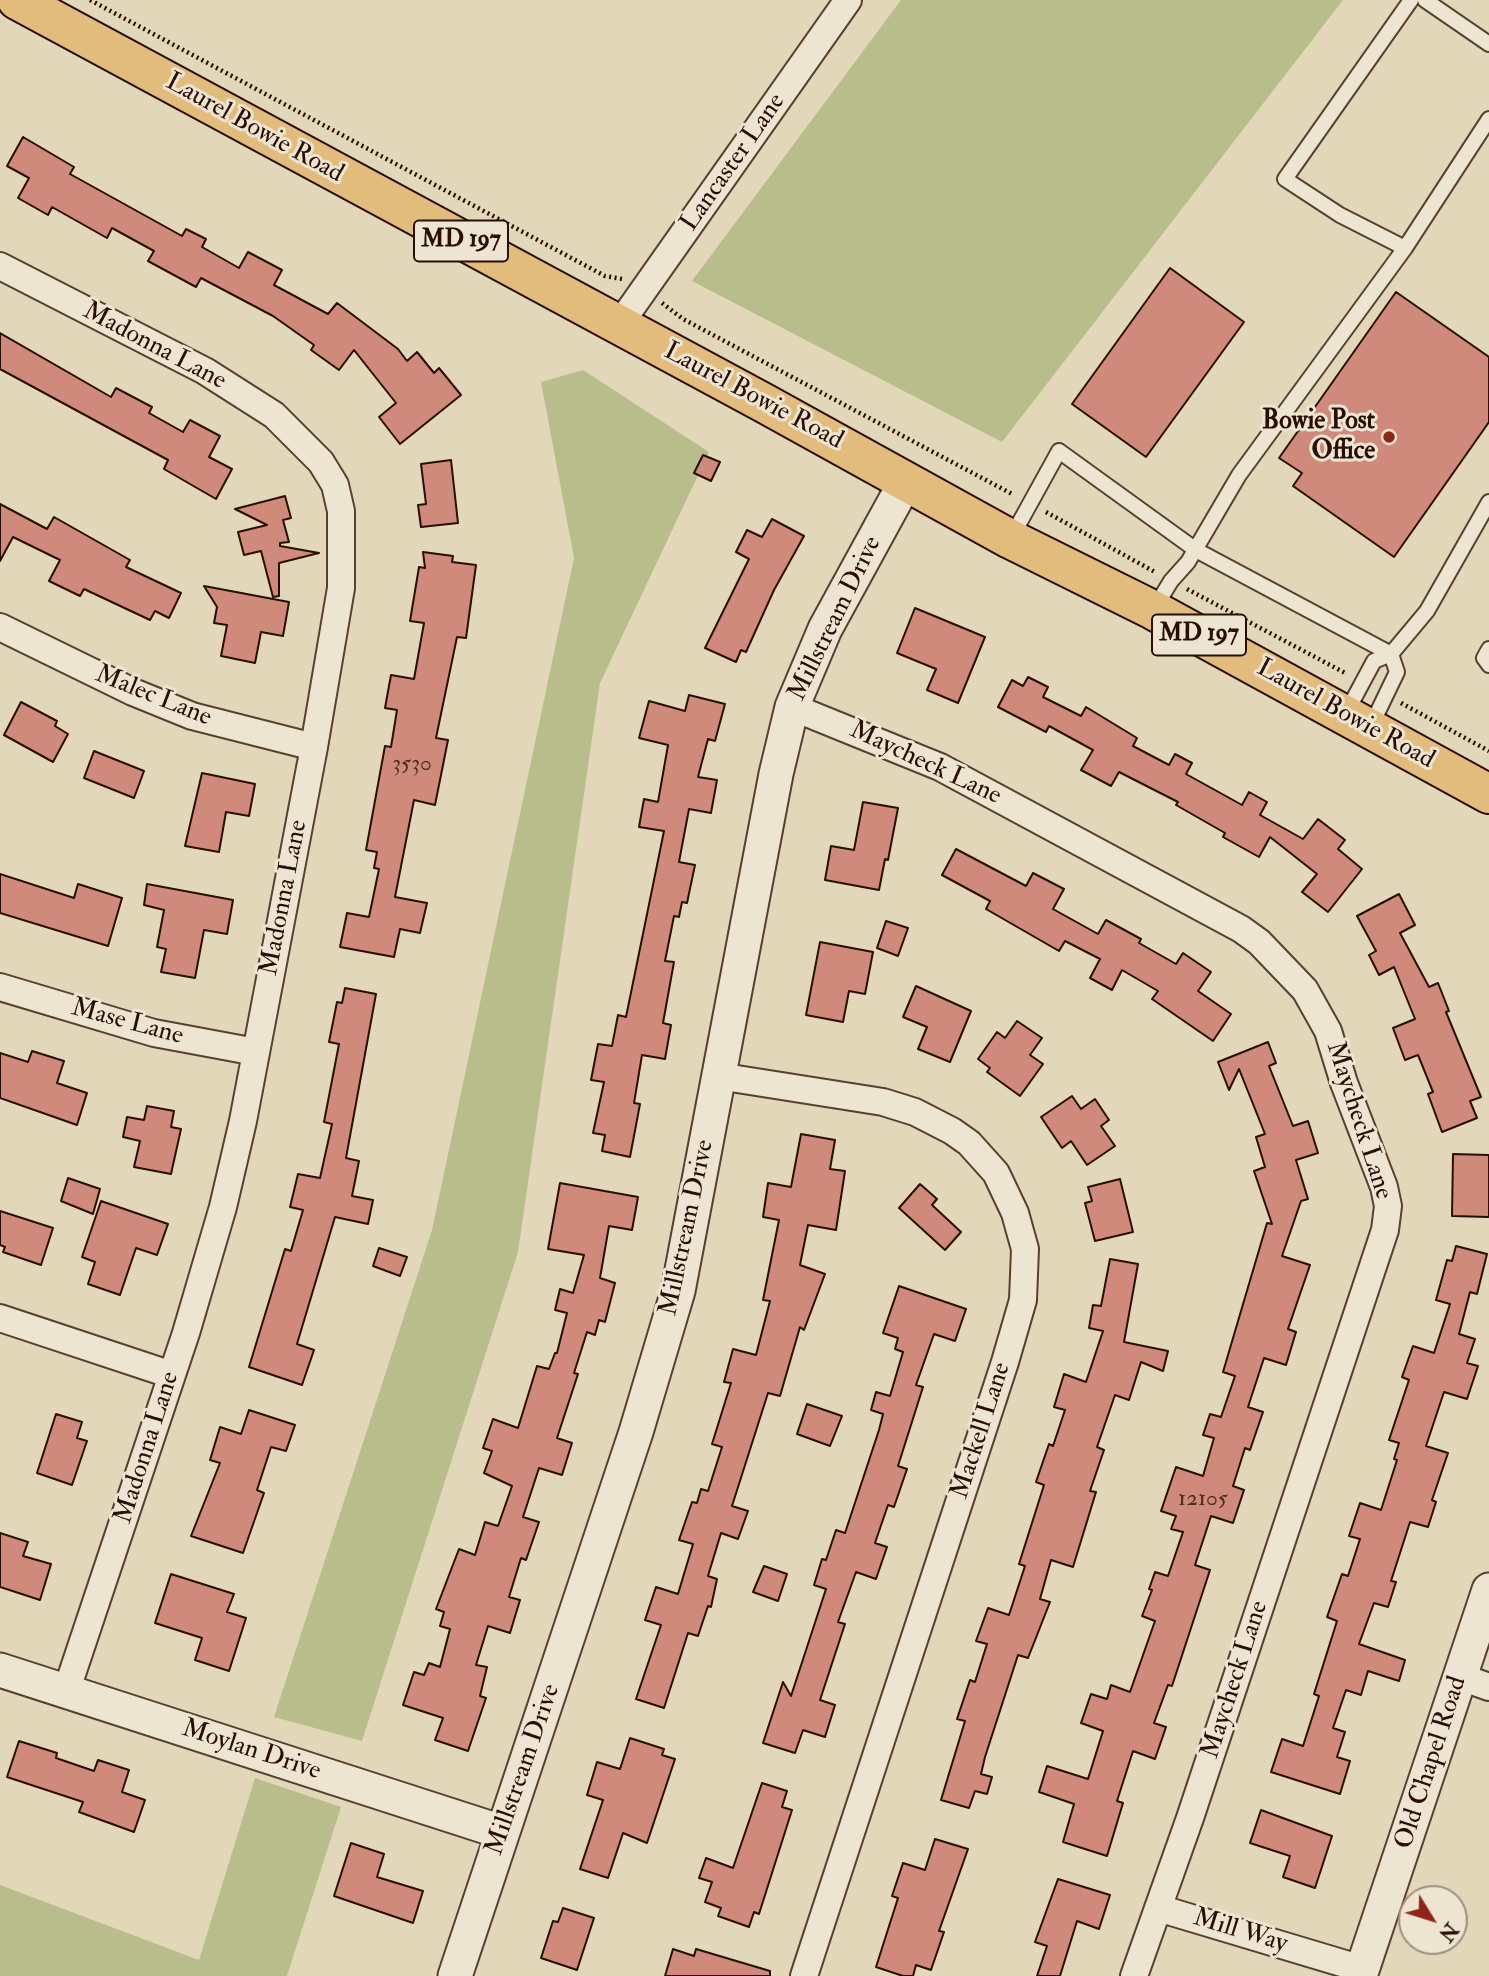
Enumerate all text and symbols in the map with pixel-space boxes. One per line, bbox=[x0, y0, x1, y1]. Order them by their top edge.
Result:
street label: Laurel Bowie Road bbox=[160, 67, 348, 191]
street label: Lancaster Lane bbox=[675, 88, 793, 238]
road number: MD 197 bbox=[414, 221, 508, 262]
street label: Madonna Lane bbox=[77, 296, 231, 398]
street label: Laurel Bowie Road bbox=[658, 337, 848, 457]
place label: Bowie Post Office bbox=[1262, 406, 1375, 467]
marker: Bowie Post Office bbox=[1381, 429, 1397, 445]
street label: Millstream Drive bbox=[783, 532, 889, 706]
road number: MD 197 bbox=[1152, 614, 1246, 656]
street label: Laurel Bowie Road bbox=[1251, 653, 1439, 777]
street label: Malec Lane bbox=[90, 660, 216, 734]
street label: Maycheck Lane bbox=[844, 715, 1006, 813]
house number: 3530 bbox=[392, 751, 432, 779]
street label: Madonna Lane bbox=[255, 818, 315, 978]
street label: Mase Lane bbox=[68, 993, 186, 1053]
street label: Maycheck Lane bbox=[1318, 1038, 1398, 1204]
street label: Millstream Drive bbox=[654, 1137, 722, 1319]
street label: Mackell Lane bbox=[945, 1359, 1019, 1503]
street label: Madonna Lane bbox=[109, 1368, 187, 1528]
house number: 12105 bbox=[1178, 1486, 1228, 1514]
street label: Maycheck Lane bbox=[1196, 1597, 1276, 1763]
street label: Old Chapel Road bbox=[1389, 1673, 1475, 1853]
street label: Millstream Drive bbox=[480, 1680, 568, 1860]
street label: Moylan Drive bbox=[178, 1714, 324, 1788]
north arrow bbox=[1398, 1885, 1468, 1955]
street label: Mill Way bbox=[1189, 1903, 1291, 1961]
text: N bbox=[1433, 1918, 1463, 1946]

